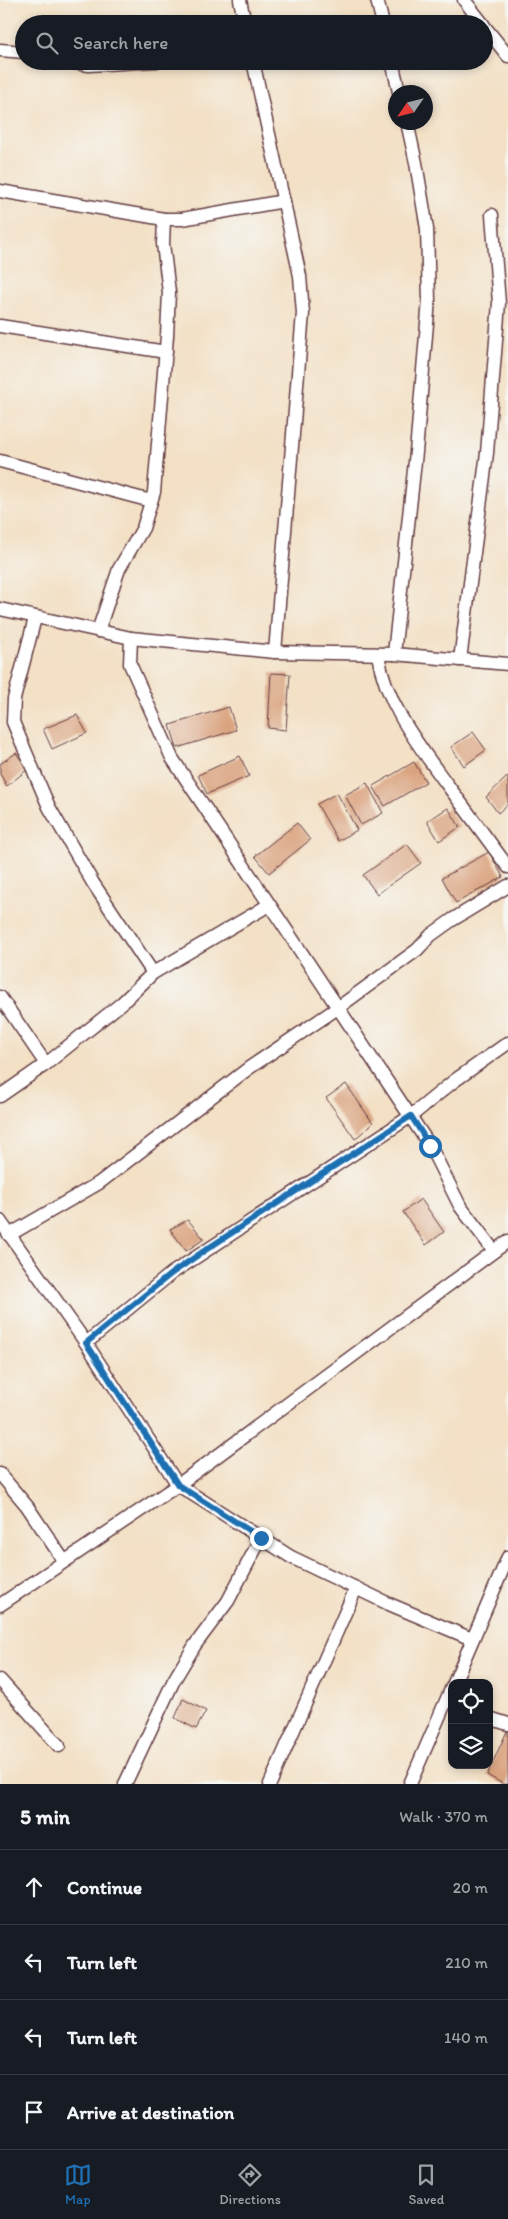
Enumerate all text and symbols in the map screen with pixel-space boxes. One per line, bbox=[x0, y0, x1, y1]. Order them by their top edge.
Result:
search box bbox=[15, 15, 493, 70]
icon: search bbox=[33, 29, 61, 57]
text: Search here bbox=[73, 31, 168, 54]
north arrow bbox=[388, 85, 433, 130]
route start bbox=[419, 1135, 442, 1158]
route end bbox=[250, 1527, 273, 1550]
map controls bbox=[448, 1679, 493, 1769]
button: locate bbox=[448, 1679, 493, 1724]
button: layers bbox=[448, 1724, 493, 1769]
text: 5 min bbox=[20, 1804, 70, 1829]
text: Walk · 370 m bbox=[399, 1807, 488, 1826]
icon: ahead bbox=[20, 1873, 48, 1901]
text: Continue bbox=[67, 1876, 142, 1899]
text: 20 m bbox=[453, 1878, 488, 1897]
icon: left bbox=[20, 1948, 48, 1976]
text: Turn left bbox=[67, 1951, 137, 1974]
text: 210 m bbox=[445, 1953, 488, 1972]
icon: left bbox=[20, 2023, 48, 2051]
text: Turn left bbox=[67, 2026, 137, 2049]
text: 140 m bbox=[444, 2028, 488, 2047]
icon: arrive bbox=[20, 2098, 48, 2126]
text: Arrive at destination bbox=[67, 2101, 234, 2124]
tab: Map bbox=[64, 2161, 92, 2208]
tab: Directions bbox=[219, 2161, 281, 2208]
tab: Saved bbox=[408, 2161, 444, 2208]

